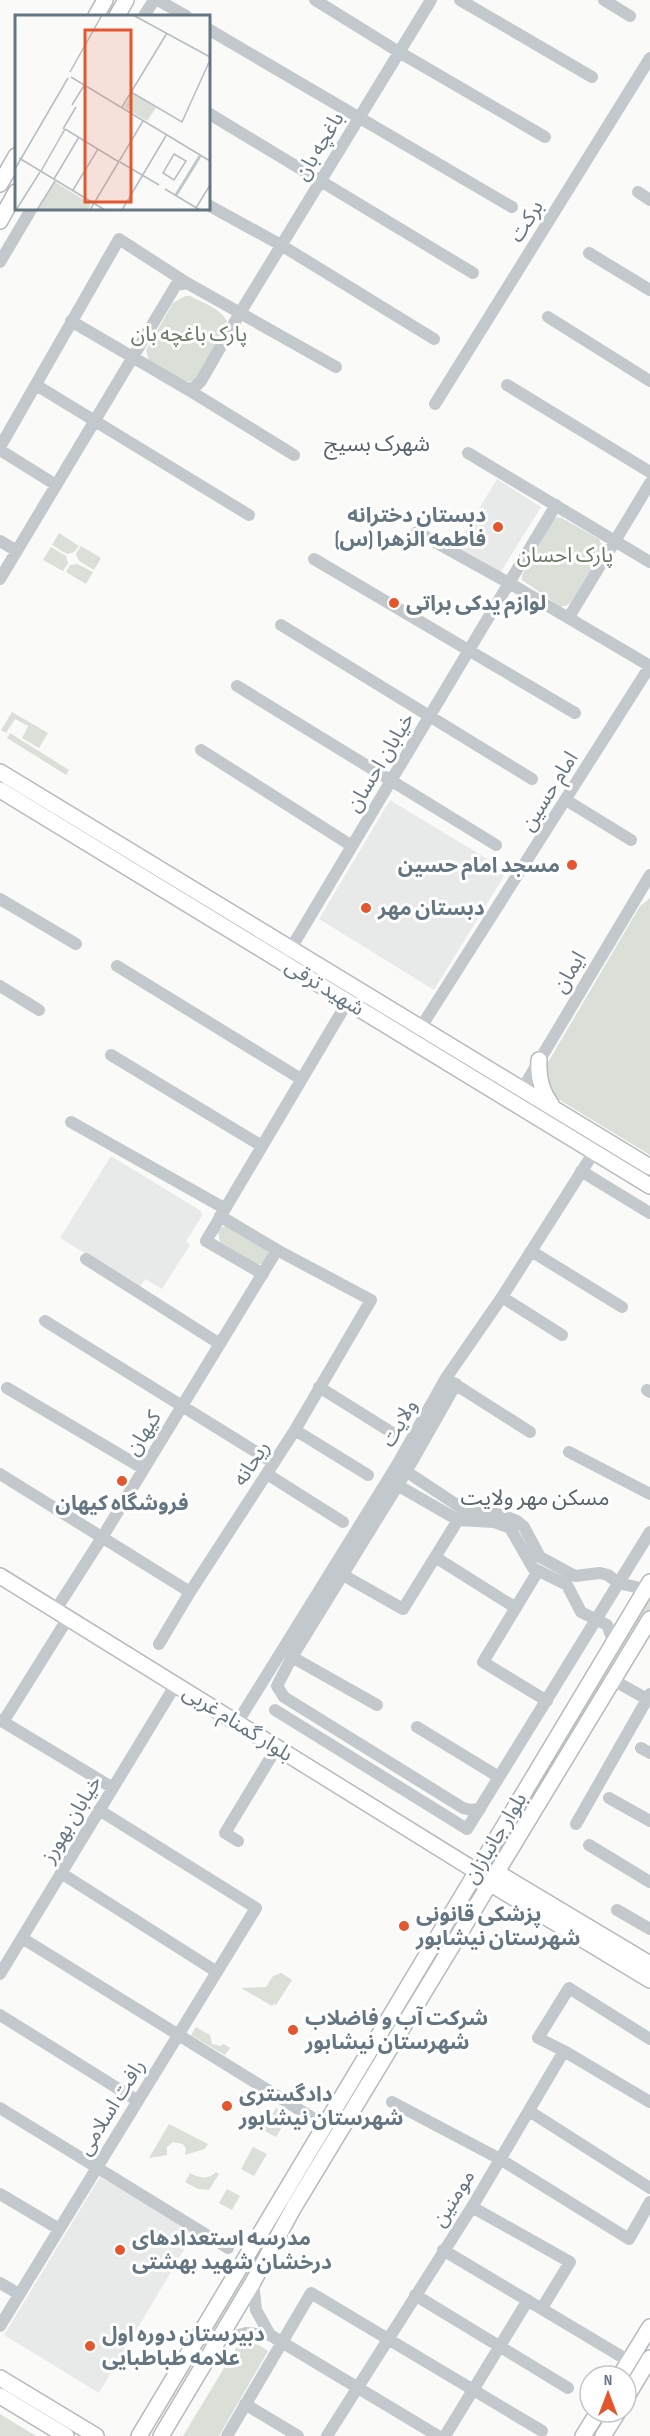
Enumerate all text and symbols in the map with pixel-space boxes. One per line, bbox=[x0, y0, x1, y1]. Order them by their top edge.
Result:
inset map bbox=[15, 15, 210, 210]
street label: باغچه بان bbox=[289, 108, 350, 185]
street label: برکت bbox=[504, 196, 549, 247]
park label: پارک باغچه بان bbox=[131, 322, 247, 347]
district label: شهرک بسیج bbox=[324, 431, 430, 460]
place label: دبستان دخترانه فاطمه الزهرا (س) bbox=[335, 503, 486, 552]
marker: دبستان دخترانه فاطمه الزهرا (س) bbox=[491, 520, 505, 534]
park label: پارک احسان bbox=[517, 543, 613, 568]
place label: لوازم یدکی براتی bbox=[406, 591, 546, 619]
marker: لوازم یدکی براتی bbox=[387, 596, 401, 610]
street label: خیابان احسان bbox=[341, 708, 420, 816]
street label: امام حسین bbox=[515, 747, 586, 837]
place label: مسجد امام حسین bbox=[398, 853, 560, 881]
marker: مسجد امام حسین bbox=[565, 858, 579, 872]
place label: دبستان مهر bbox=[377, 896, 485, 921]
marker: دبستان مهر bbox=[359, 901, 373, 915]
street label: ایمان bbox=[547, 947, 591, 998]
street label: شهید ترقی bbox=[281, 953, 369, 1021]
street label: ولایت bbox=[376, 1395, 423, 1452]
street label: کیهان bbox=[120, 1406, 167, 1460]
street label: ریحانه bbox=[228, 1436, 275, 1491]
marker: فروشگاه کیهان bbox=[115, 1474, 129, 1488]
district label: مسکن مهر ولایت bbox=[460, 1485, 610, 1512]
place label: فروشگاه کیهان bbox=[55, 1491, 189, 1516]
street label: بلوار گمنام غربی bbox=[177, 1680, 297, 1770]
street label: خیابان بهورز bbox=[35, 1771, 107, 1868]
street label: بلوار جانبازان bbox=[458, 1788, 532, 1888]
place label: پزشکی قانونی شهرستان نیشابور bbox=[415, 1902, 580, 1951]
marker: پزشکی قانونی شهرستان نیشابور bbox=[397, 1919, 411, 1933]
place label: شرکت آب و فاضلاب شهرستان نیشابور bbox=[304, 2006, 488, 2055]
marker: شرکت آب و فاضلاب شهرستان نیشابور bbox=[286, 2023, 300, 2037]
street label: رافت اسلامی bbox=[72, 2055, 151, 2160]
place label: دادگستری شهرستان نیشابور bbox=[238, 2082, 403, 2131]
marker: دادگستری شهرستان نیشابور bbox=[220, 2099, 234, 2113]
street label: مومنین bbox=[426, 2165, 481, 2231]
place label: مدرسه استعدادهای درخشان شهید بهشتی bbox=[132, 2226, 332, 2275]
marker: مدرسه استعدادهای درخشان شهید بهشتی bbox=[113, 2243, 127, 2257]
place label: دبیرستان دوره اول علامه طباطبایی bbox=[102, 2322, 265, 2371]
marker: دبیرستان دوره اول علامه طباطبایی bbox=[83, 2339, 97, 2353]
north arrow bbox=[578, 2364, 638, 2424]
text: N bbox=[604, 2371, 612, 2390]

